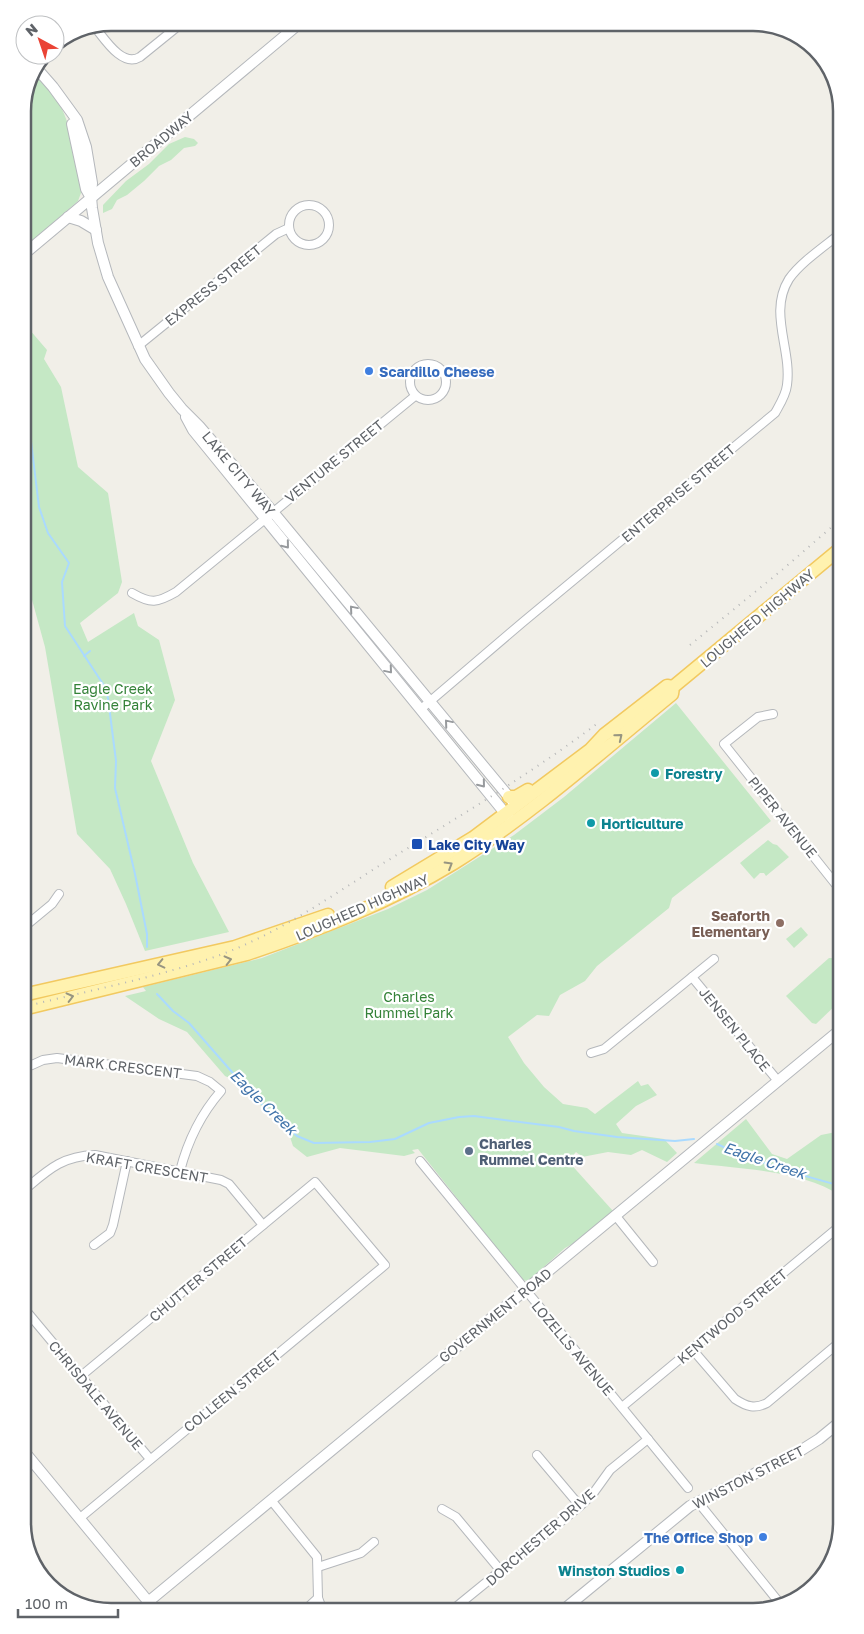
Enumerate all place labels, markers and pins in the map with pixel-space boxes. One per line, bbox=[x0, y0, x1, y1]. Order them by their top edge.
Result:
place label: Scardillo Cheese bbox=[379, 363, 495, 380]
marker: Scardillo Cheese bbox=[363, 365, 375, 377]
place label: Forestry bbox=[665, 765, 723, 782]
marker: Forestry bbox=[649, 767, 661, 779]
place label: Horticulture bbox=[601, 815, 683, 832]
marker: Horticulture bbox=[585, 817, 597, 829]
place label: Lake City Way bbox=[428, 836, 525, 853]
marker: Lake City Way bbox=[410, 837, 424, 851]
place label: Seaforth Elementary bbox=[691, 907, 771, 940]
marker: Seaforth Elementary bbox=[774, 917, 786, 929]
place label: Charles Rummel Centre bbox=[479, 1135, 584, 1168]
marker: Charles Rummel Centre bbox=[463, 1145, 475, 1157]
place label: The Office Shop bbox=[644, 1529, 753, 1546]
marker: The Office Shop bbox=[757, 1531, 769, 1543]
place label: Winston Studios bbox=[558, 1562, 670, 1579]
marker: Winston Studios bbox=[674, 1564, 686, 1576]

